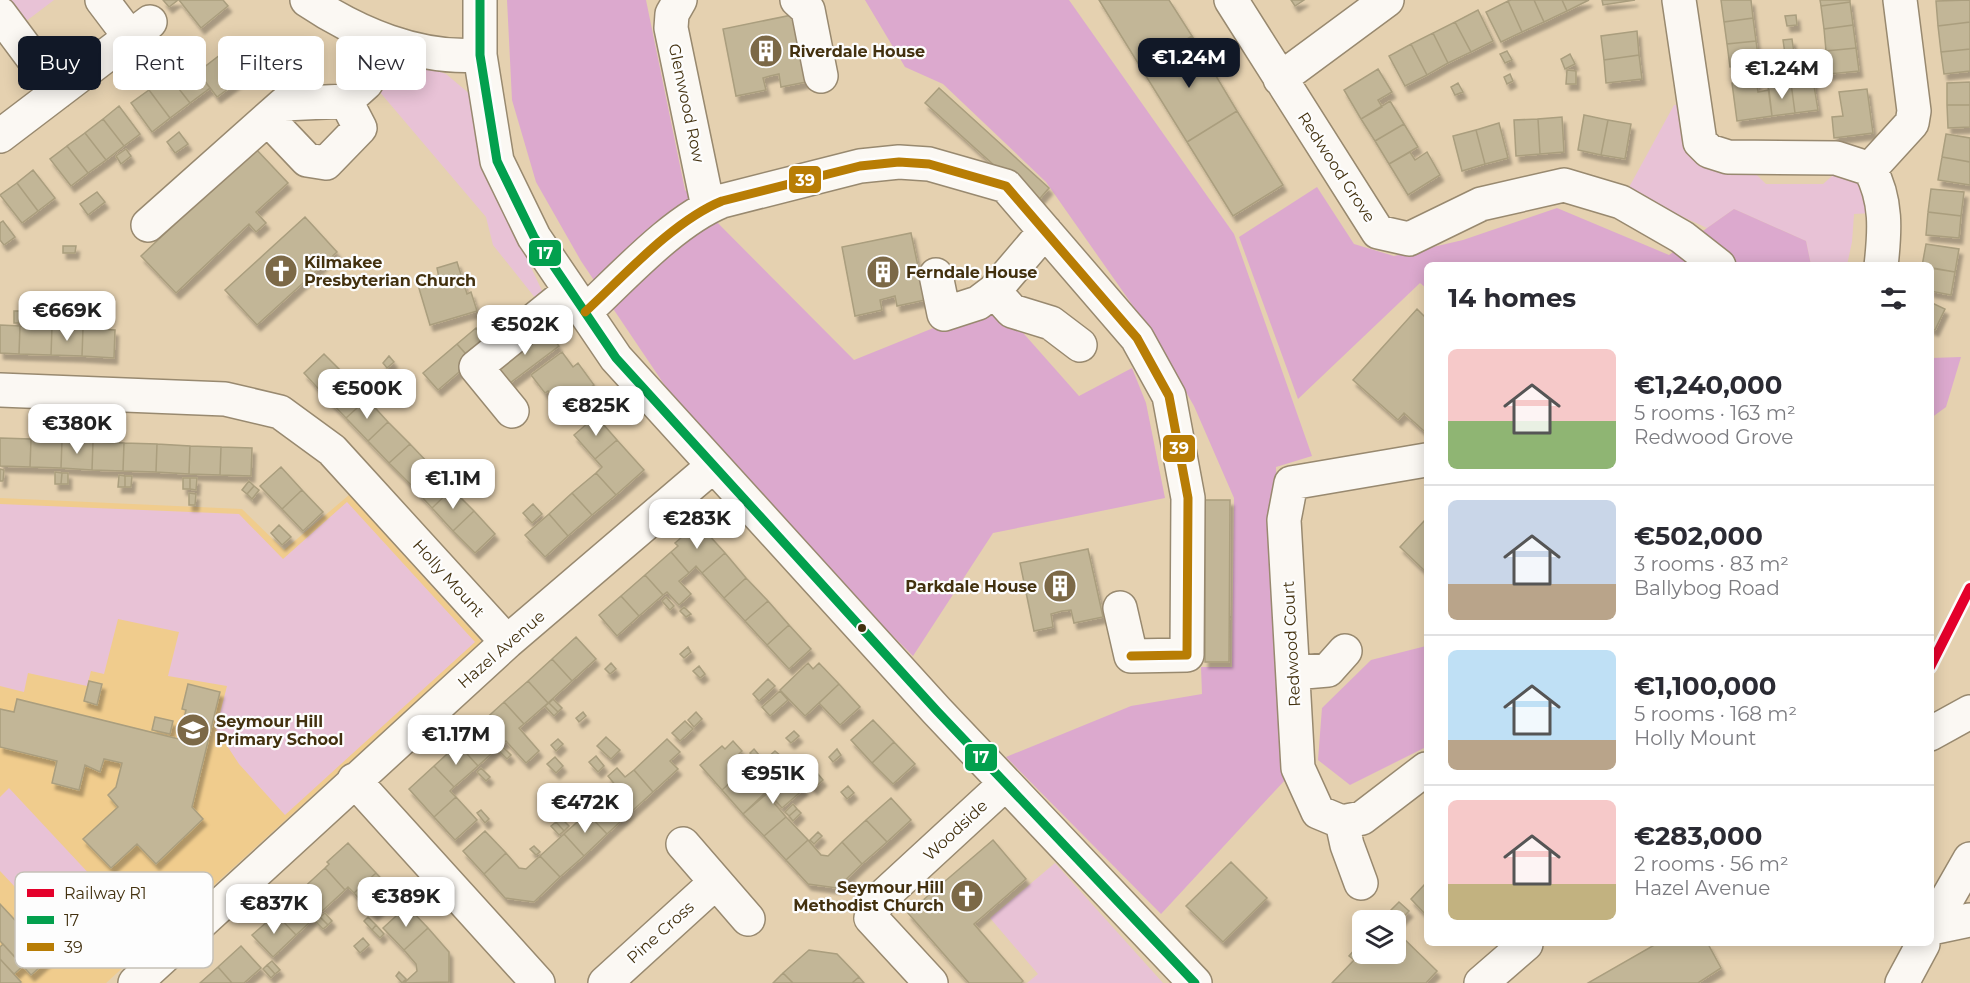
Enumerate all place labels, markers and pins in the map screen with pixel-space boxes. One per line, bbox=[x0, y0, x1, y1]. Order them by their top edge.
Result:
building icon: Riverdale House bbox=[748, 33, 784, 69]
pin: €1.24M bbox=[1140, 38, 1238, 89]
place label: Riverdale House bbox=[789, 42, 925, 61]
pin: €1.24M bbox=[1733, 49, 1831, 100]
church icon: Kilmakee Presbyterian Church bbox=[263, 253, 299, 289]
place label: Kilmakee Presbyterian Church bbox=[304, 253, 476, 290]
building icon: Ferndale House bbox=[865, 254, 901, 290]
place label: Ferndale House bbox=[906, 263, 1037, 282]
pin: €669K bbox=[25, 291, 109, 342]
pin: €502K bbox=[483, 305, 567, 356]
pin: €500K bbox=[325, 369, 409, 420]
pin: €825K bbox=[554, 386, 638, 437]
pin: €380K bbox=[35, 404, 119, 455]
pin: €1.1M bbox=[411, 459, 495, 510]
pin: €283K bbox=[655, 499, 739, 550]
building icon: Parkdale House bbox=[1042, 568, 1078, 604]
place label: Parkdale House bbox=[905, 577, 1037, 596]
unlabelled marker bbox=[856, 622, 868, 634]
school or university icon: Seymour Hill Primary School bbox=[175, 712, 211, 748]
place label: Seymour Hill Primary School bbox=[216, 712, 343, 749]
pin: €1.17M bbox=[407, 715, 505, 766]
pin: €951K bbox=[731, 754, 815, 805]
pin: €472K bbox=[543, 783, 627, 834]
pin: €389K bbox=[364, 877, 448, 928]
place label: Seymour Hill Methodist Church bbox=[793, 878, 944, 915]
church icon: Seymour Hill Methodist Church bbox=[949, 878, 985, 914]
pin: €837K bbox=[232, 884, 316, 935]

